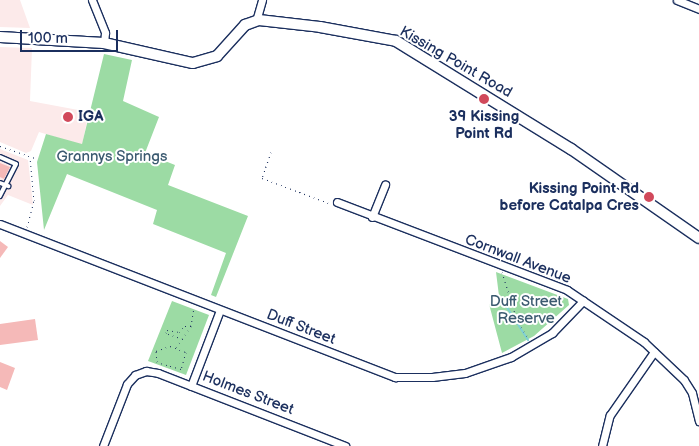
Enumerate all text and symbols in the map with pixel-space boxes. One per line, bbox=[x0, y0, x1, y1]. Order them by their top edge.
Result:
scale bar bbox=[22, 20, 120, 52]
street label: Kissing Point Road bbox=[397, 22, 515, 102]
text: 100 m bbox=[28, 29, 68, 48]
marker: 39 Kissing Point Rd bbox=[478, 93, 490, 105]
place label: 39 Kissing Point Rd bbox=[449, 107, 519, 142]
place label: IGA bbox=[78, 108, 103, 126]
marker: IGA bbox=[62, 111, 74, 123]
park label: Grannys Springs bbox=[56, 148, 168, 166]
place label: Kissing Point Rd before Catalpa Cres bbox=[500, 179, 639, 214]
marker: Kissing Point Rd before Catalpa Cres bbox=[643, 191, 655, 203]
street label: Cornwall Avenue bbox=[462, 230, 574, 288]
park label: Duff Street Reserve bbox=[490, 292, 562, 327]
street label: Duff Street bbox=[264, 306, 338, 348]
street label: Holmes Street bbox=[200, 367, 296, 419]

